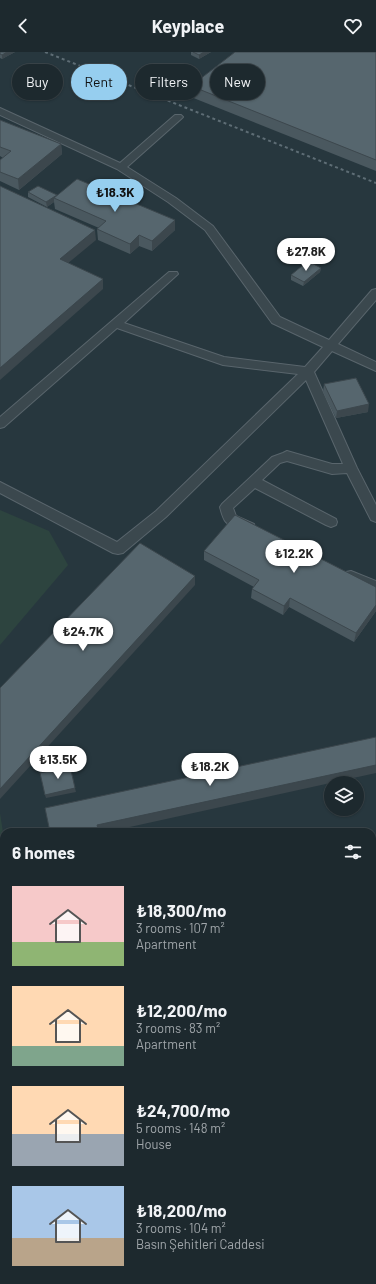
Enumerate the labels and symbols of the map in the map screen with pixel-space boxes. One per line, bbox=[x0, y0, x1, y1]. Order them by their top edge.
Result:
pin: ₺18.3K bbox=[82, 179, 148, 213]
pin: ₺27.8K bbox=[273, 238, 339, 272]
pin: ₺12.2K bbox=[261, 540, 327, 574]
pin: ₺24.7K bbox=[50, 618, 116, 652]
pin: ₺13.5K bbox=[25, 746, 91, 780]
pin: ₺18.2K bbox=[177, 753, 243, 787]

